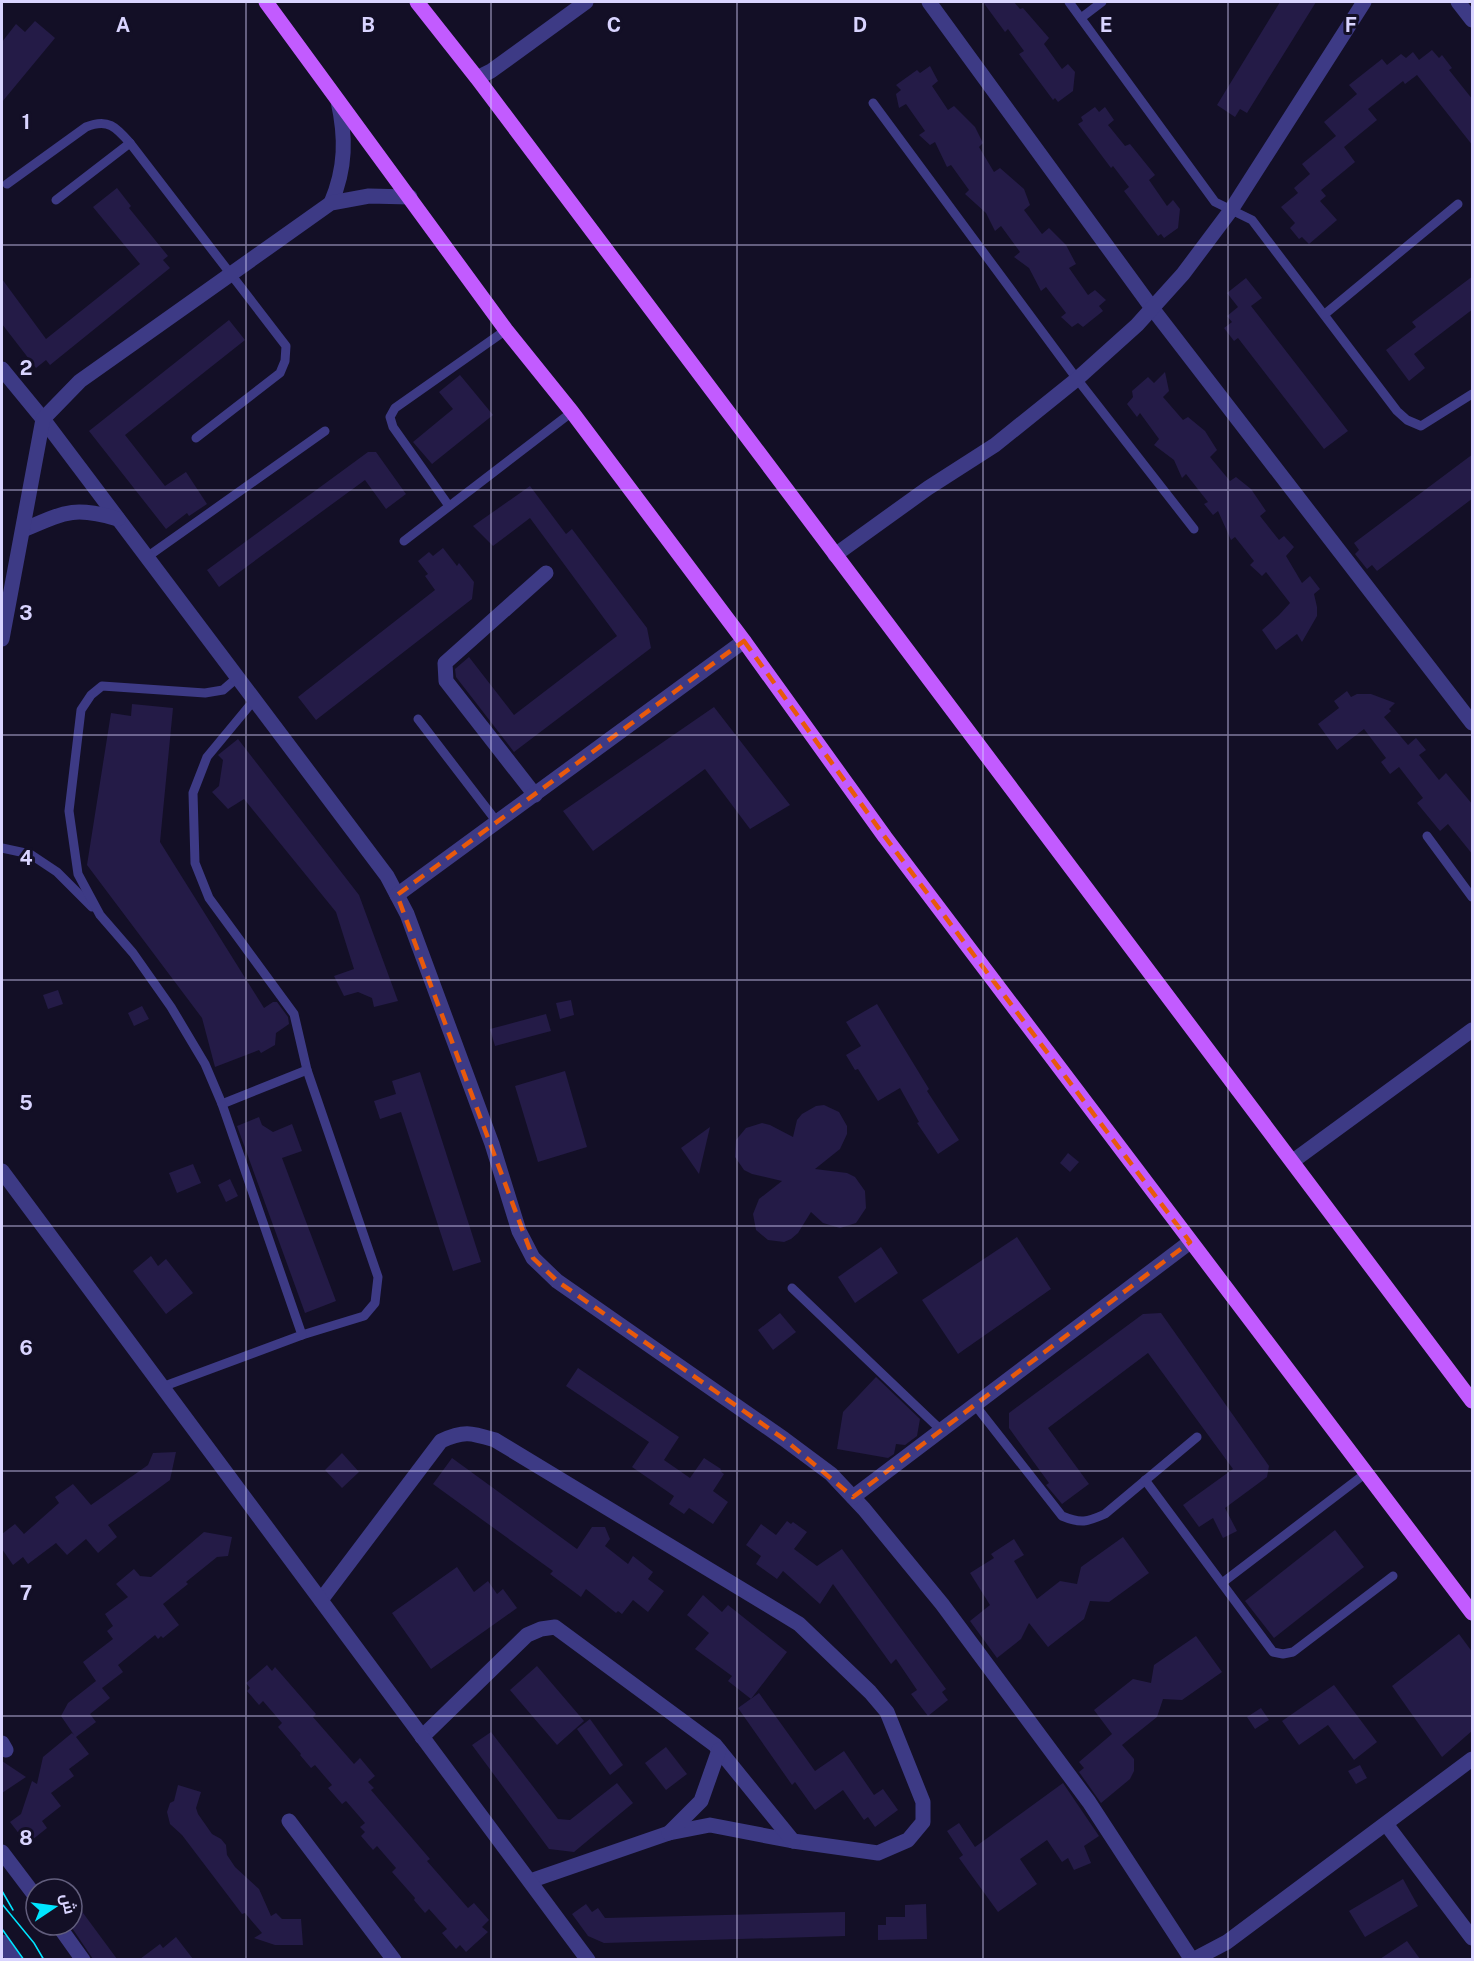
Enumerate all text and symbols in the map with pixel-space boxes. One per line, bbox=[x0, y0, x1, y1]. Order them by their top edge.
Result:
text: A bbox=[116, 13, 130, 37]
text: B bbox=[361, 13, 375, 37]
text: C bbox=[607, 13, 621, 37]
text: D bbox=[853, 13, 867, 37]
text: E bbox=[1100, 13, 1112, 37]
text: F bbox=[1345, 13, 1357, 37]
text: 1 bbox=[22, 110, 30, 134]
text: 2 bbox=[20, 356, 32, 380]
text: 3 bbox=[19, 601, 33, 625]
text: 4 bbox=[19, 846, 33, 870]
text: 5 bbox=[19, 1091, 33, 1115]
text: 6 bbox=[19, 1336, 33, 1360]
text: 7 bbox=[20, 1581, 32, 1605]
text: 8 bbox=[19, 1826, 33, 1850]
north arrow bbox=[24, 1877, 84, 1937]
text: ش bbox=[57, 1892, 80, 1916]

